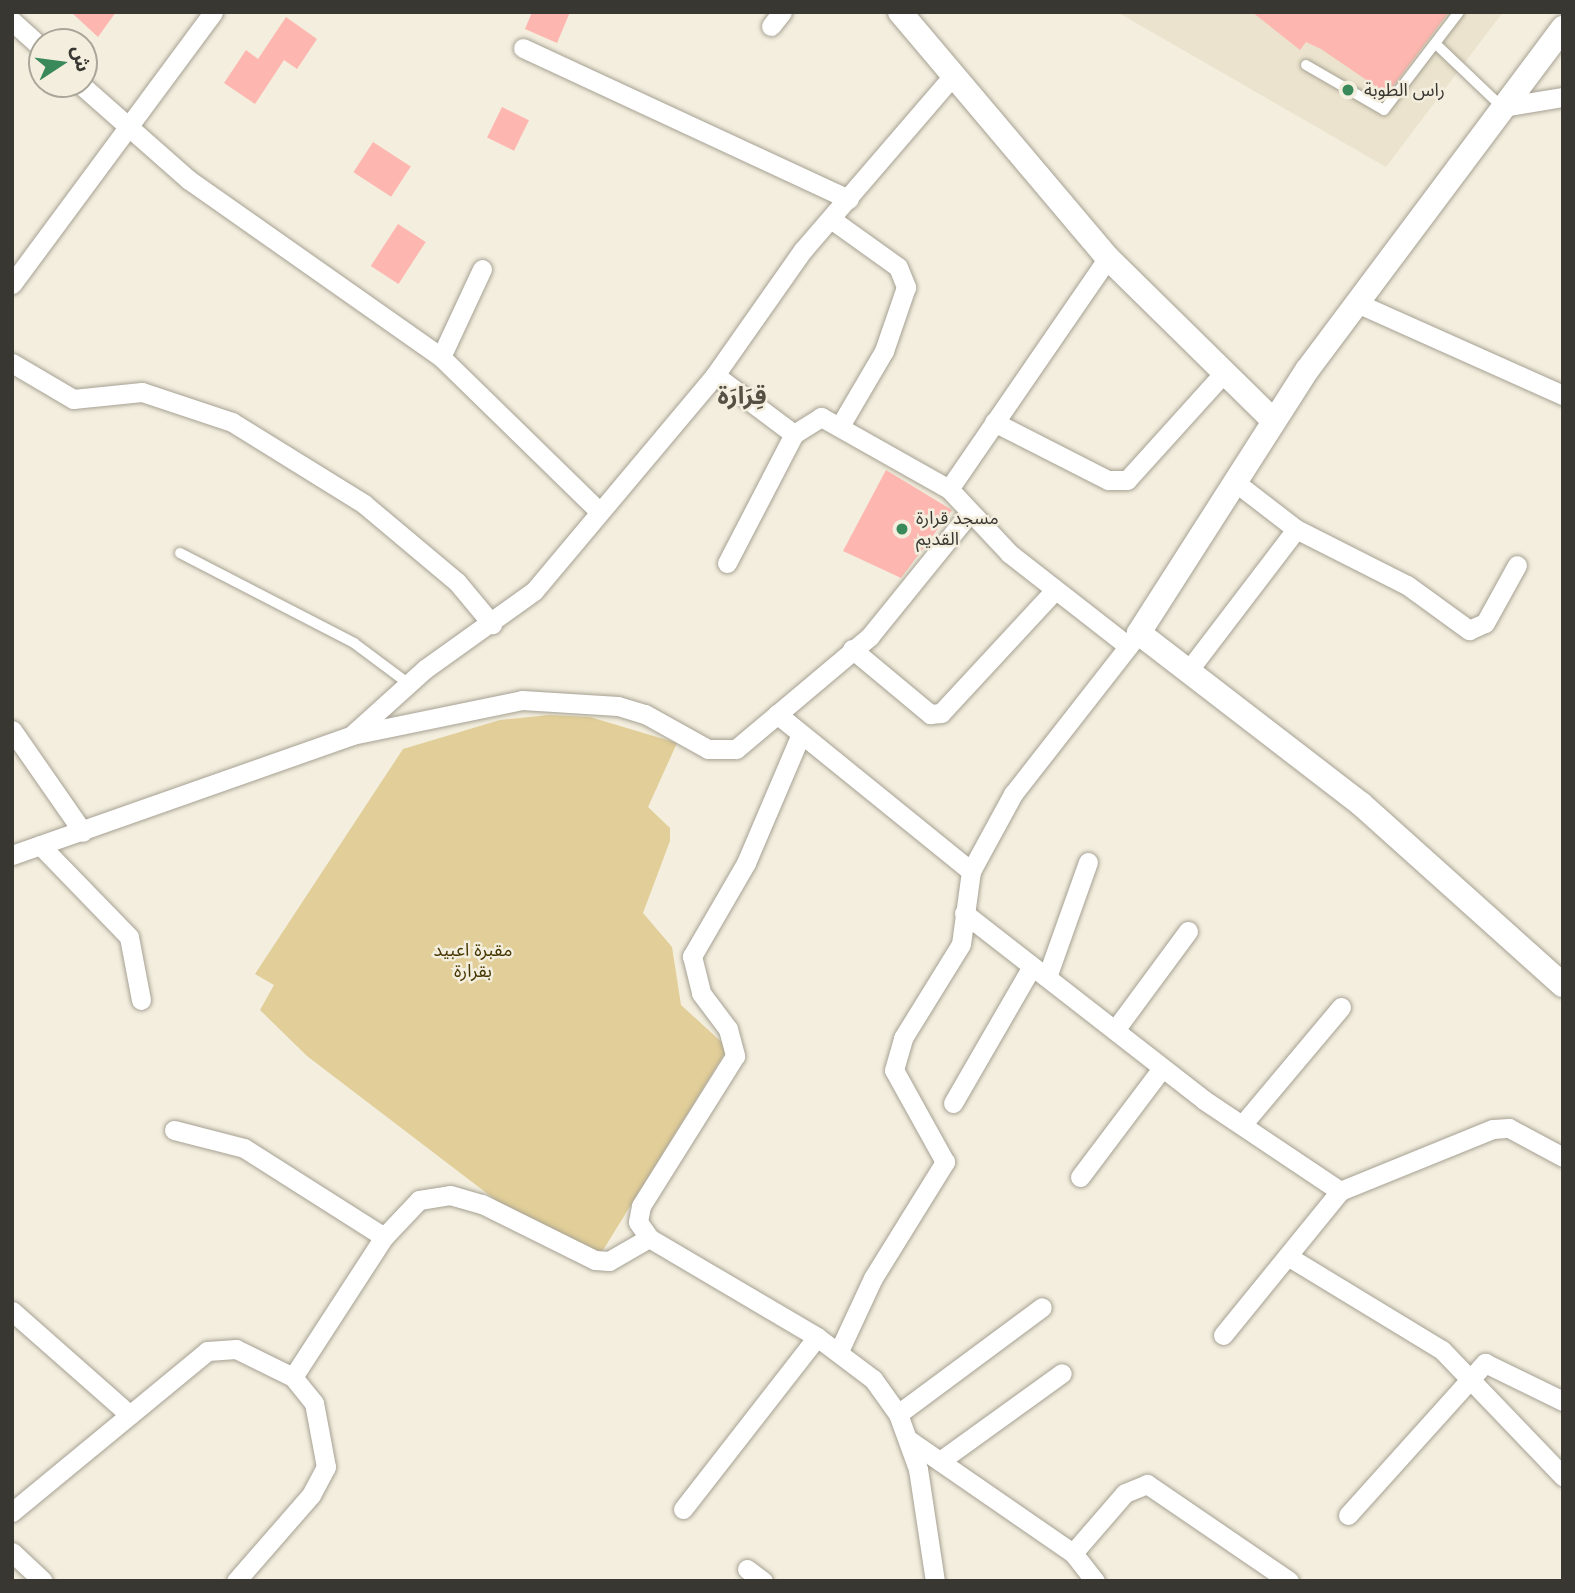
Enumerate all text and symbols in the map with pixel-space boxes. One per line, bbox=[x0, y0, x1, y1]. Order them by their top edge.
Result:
north arrow bbox=[28, 28, 98, 98]
text: ش bbox=[67, 43, 96, 74]
place label: راس الطوبة bbox=[1364, 79, 1445, 101]
marker: راس الطوبة bbox=[1338, 80, 1358, 100]
district label: قِرَارَة bbox=[717, 382, 767, 410]
place label: مسجد قرارة القديم bbox=[916, 508, 999, 550]
marker: مسجد قرارة القديم bbox=[894, 521, 910, 537]
park label: مقبرة اعبيد بقرارة bbox=[434, 940, 512, 982]

